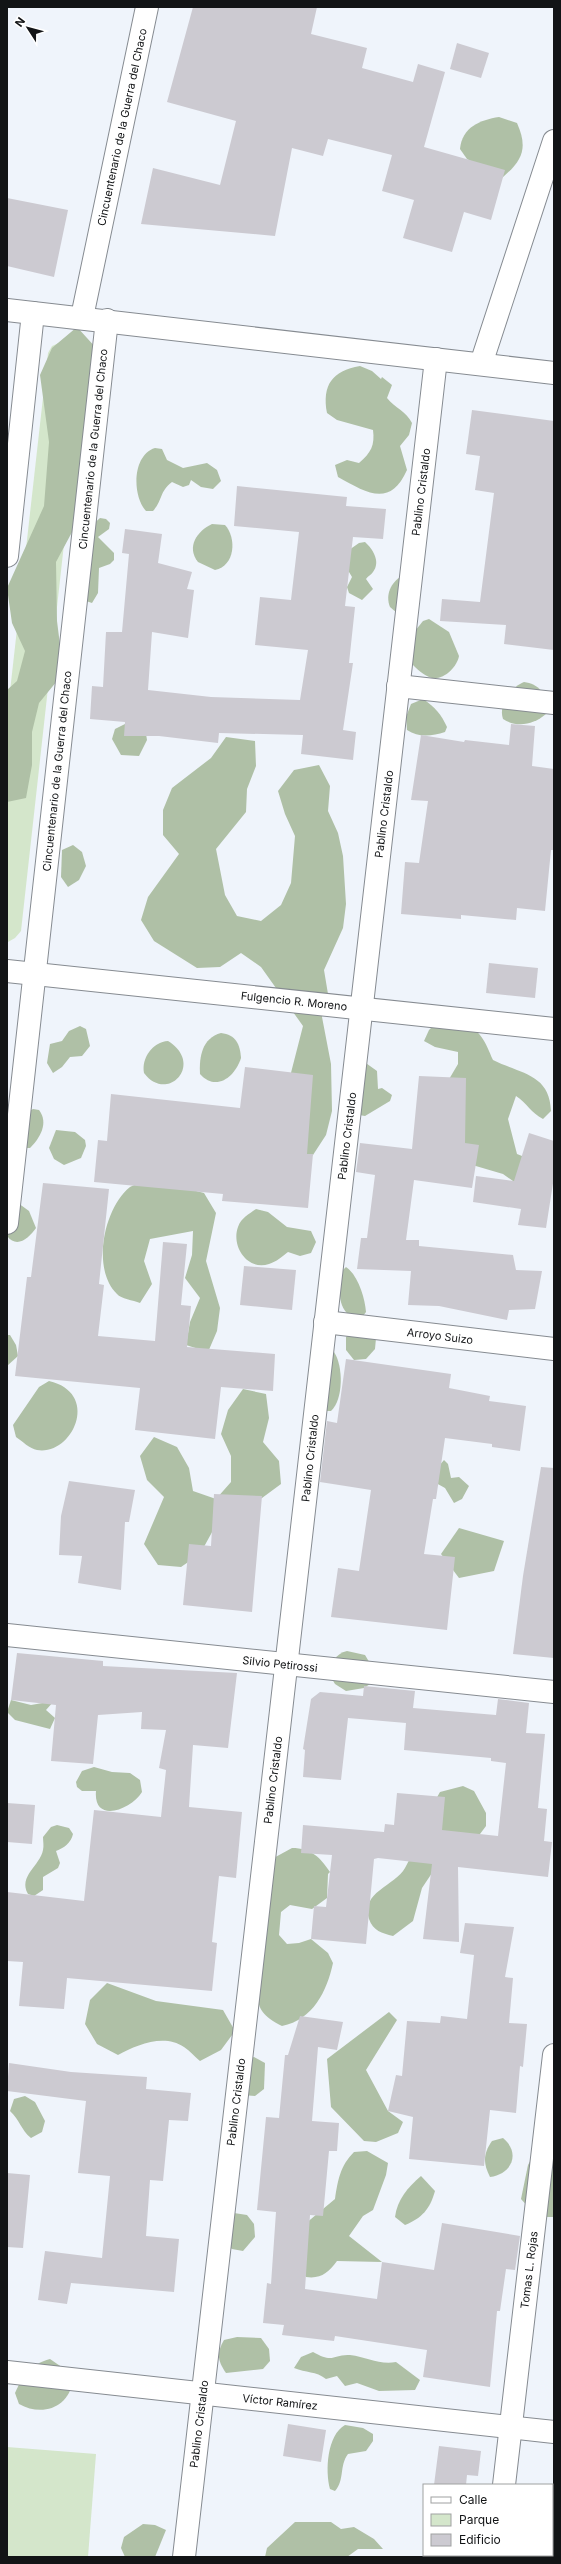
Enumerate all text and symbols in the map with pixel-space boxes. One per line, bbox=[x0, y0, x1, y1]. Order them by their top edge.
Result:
north arrow bbox=[8, 8, 48, 48]
text: N bbox=[12, 15, 28, 30]
street label: Cincuentenario de la Guerra del Chaco bbox=[94, 27, 150, 227]
street label: Cincuentenario de la Guerra del Chaco bbox=[75, 348, 111, 550]
street label: Pablino Cristaldo bbox=[409, 447, 433, 537]
street label: Cincuentenario de la Guerra del Chaco bbox=[39, 670, 75, 872]
street label: Pablino Cristaldo bbox=[372, 769, 396, 859]
street label: Fulgencio R. Moreno bbox=[240, 988, 348, 1014]
street label: Pablino Cristaldo bbox=[335, 1091, 359, 1181]
street label: Arroyo Suizo bbox=[406, 1325, 474, 1347]
street label: Pablino Cristaldo bbox=[298, 1413, 322, 1503]
street label: Silvio Petirossi bbox=[242, 1653, 318, 1675]
street label: Pablino Cristaldo bbox=[261, 1735, 285, 1825]
street label: Pablino Cristaldo bbox=[224, 2057, 248, 2147]
street label: Tomas L. Rojas bbox=[517, 2230, 541, 2310]
street label: Pablino Cristaldo bbox=[187, 2379, 211, 2469]
street label: Víctor Ramírez bbox=[242, 2391, 318, 2413]
legend bbox=[423, 2484, 553, 2556]
text: Calle bbox=[459, 2492, 487, 2507]
text: Parque bbox=[459, 2512, 499, 2527]
text: Edificio bbox=[459, 2532, 501, 2547]

